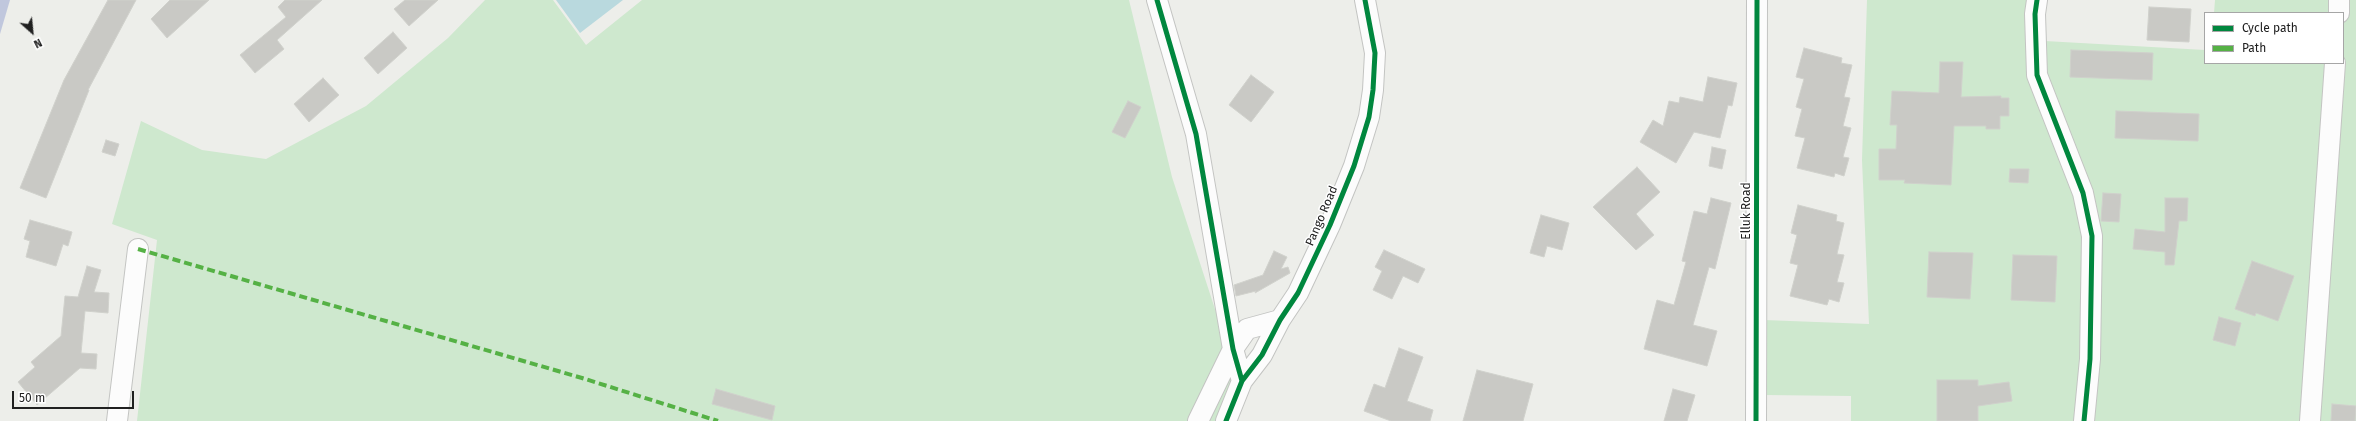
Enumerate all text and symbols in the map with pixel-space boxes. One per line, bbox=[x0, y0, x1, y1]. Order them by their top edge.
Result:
north arrow bbox=[12, 12, 52, 52]
legend bbox=[2204, 12, 2344, 64]
text: Cycle path bbox=[2242, 21, 2298, 35]
text: N bbox=[31, 36, 44, 51]
text: Path bbox=[2242, 41, 2266, 55]
street label: Elluk Road bbox=[1740, 182, 1754, 240]
street label: Pango Road bbox=[1303, 184, 1341, 248]
scale bar bbox=[14, 383, 136, 409]
text: 50 m bbox=[19, 391, 45, 405]

